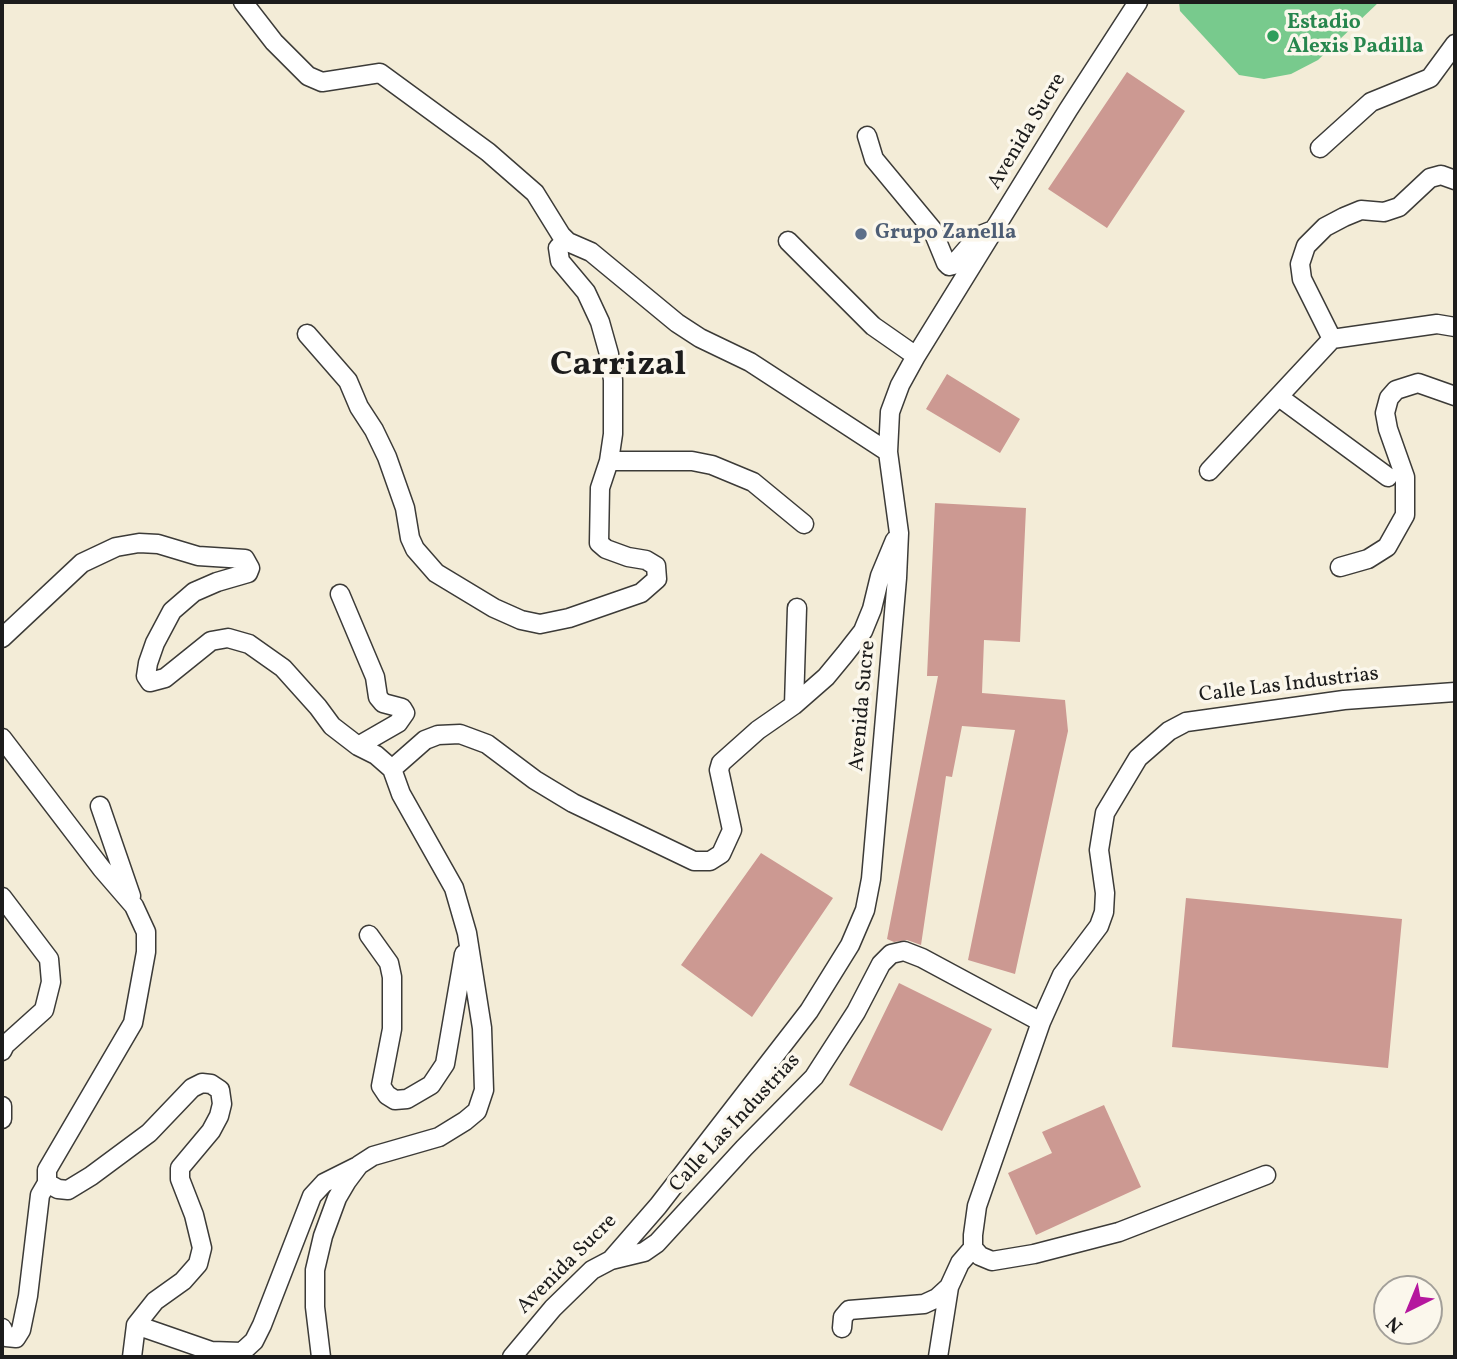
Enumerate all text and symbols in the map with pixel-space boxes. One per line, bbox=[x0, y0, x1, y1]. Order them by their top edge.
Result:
place label: Estadio Alexis Padilla bbox=[1287, 11, 1424, 61]
marker: Estadio Alexis Padilla bbox=[1265, 28, 1281, 44]
street label: Avenida Sucre bbox=[983, 69, 1073, 195]
place label: Grupo Zanella bbox=[875, 221, 1016, 247]
marker: Grupo Zanella bbox=[853, 226, 869, 242]
district label: Carrizal bbox=[550, 347, 686, 389]
street label: Avenida Sucre bbox=[846, 640, 882, 772]
street label: Calle Las Industrias bbox=[1198, 662, 1380, 710]
street label: Calle Las Industrias bbox=[665, 1049, 807, 1199]
street label: Avenida Sucre bbox=[513, 1210, 623, 1320]
north arrow bbox=[1373, 1275, 1443, 1345]
text: N bbox=[1381, 1310, 1409, 1338]

